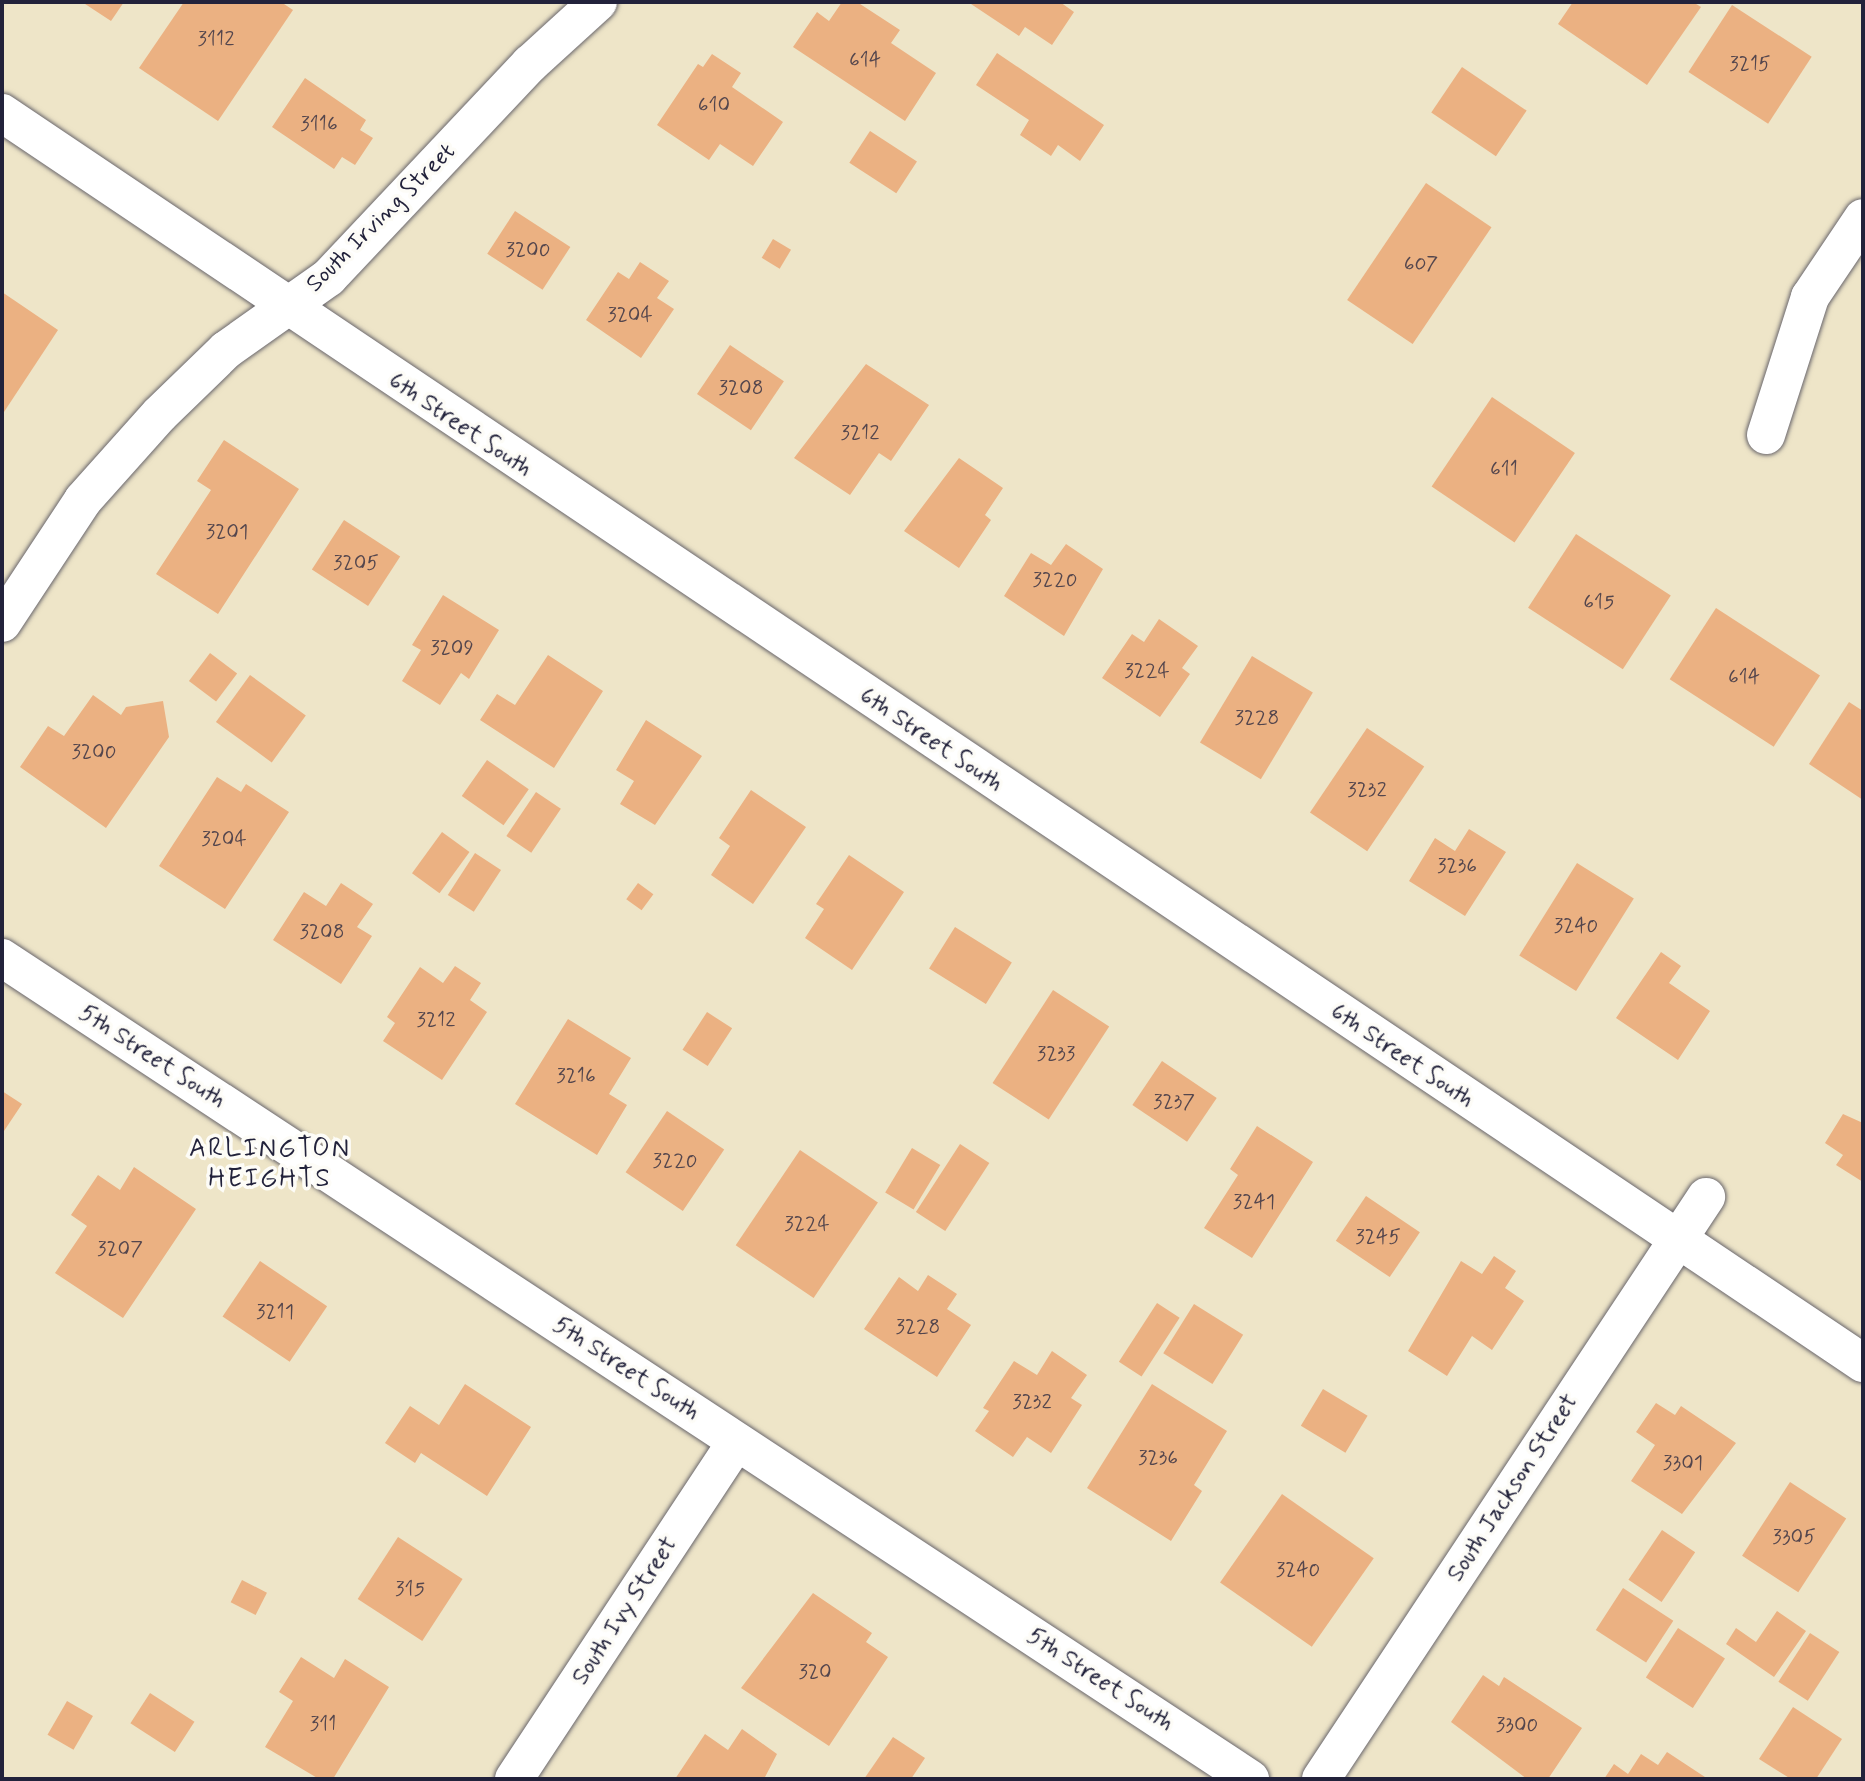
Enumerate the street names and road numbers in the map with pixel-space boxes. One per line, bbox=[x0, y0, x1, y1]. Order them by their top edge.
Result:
street label: South Irving Street bbox=[299, 136, 463, 300]
street label: 6th Street South bbox=[383, 367, 537, 483]
street label: 6th Street South bbox=[854, 682, 1008, 798]
street label: 6th Street South bbox=[1325, 998, 1479, 1114]
street label: 5th Street South bbox=[74, 999, 230, 1115]
street label: 5th Street South bbox=[548, 1311, 704, 1427]
street label: South Jackson Street bbox=[1442, 1389, 1584, 1587]
street label: South Ivy Street bbox=[567, 1532, 683, 1690]
street label: 5th Street South bbox=[1022, 1622, 1178, 1738]

